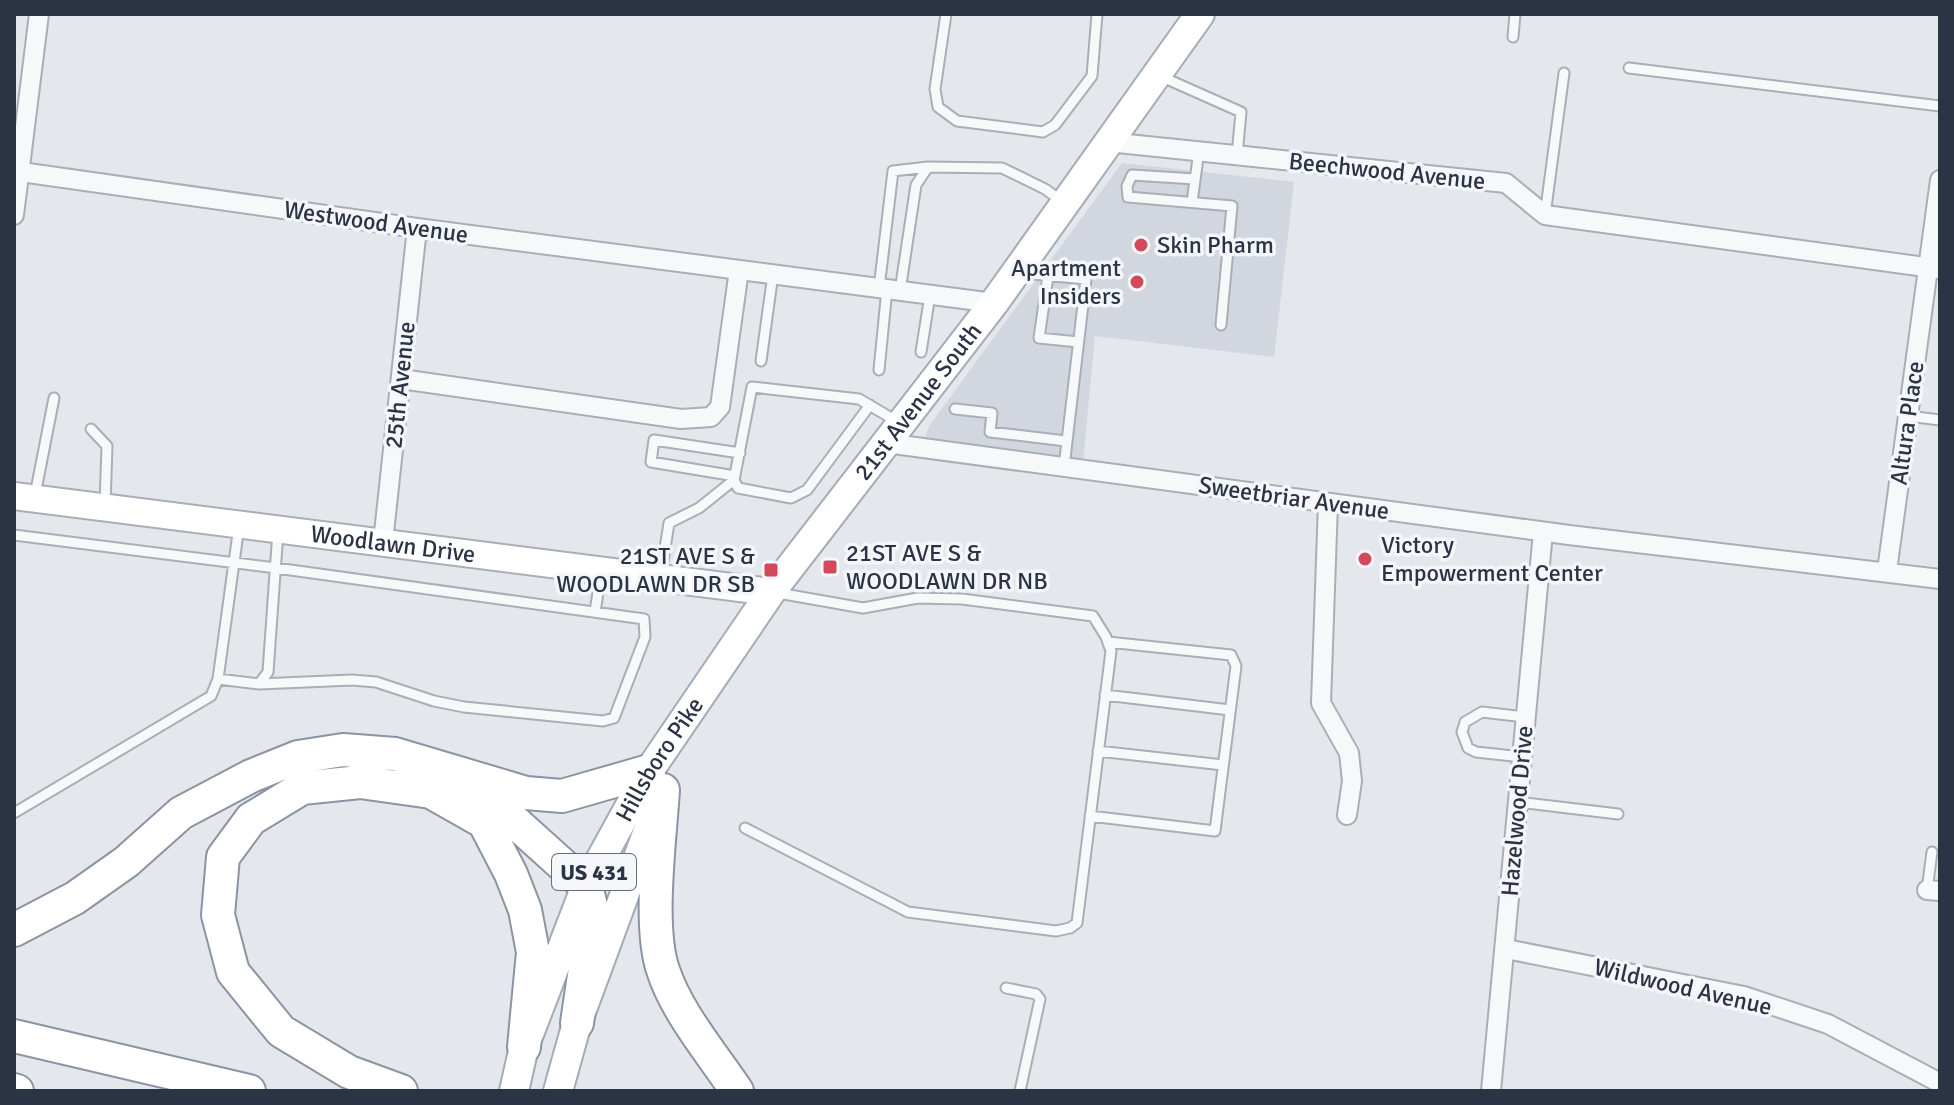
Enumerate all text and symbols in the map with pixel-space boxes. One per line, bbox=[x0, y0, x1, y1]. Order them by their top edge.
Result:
street label: Beechwood Avenue bbox=[1287, 146, 1487, 196]
street label: Westwood Avenue bbox=[282, 194, 470, 250]
place label: Skin Pharm bbox=[1157, 230, 1274, 260]
marker: Skin Pharm bbox=[1132, 236, 1150, 254]
place label: Apartment Insiders bbox=[1011, 253, 1121, 311]
marker: Apartment Insiders bbox=[1128, 273, 1146, 291]
street label: 21st Avenue South bbox=[848, 317, 988, 486]
street label: 25th Avenue bbox=[378, 320, 422, 450]
street label: Altura Place bbox=[1883, 359, 1931, 487]
street label: Sweetbriar Avenue bbox=[1197, 470, 1391, 526]
street label: Woodlawn Drive bbox=[309, 519, 477, 569]
place label: Victory Empowerment Center bbox=[1381, 530, 1603, 588]
place label: 21ST AVE S & WOODLAWN DR NB bbox=[846, 538, 1048, 596]
place label: 21ST AVE S & WOODLAWN DR SB bbox=[556, 541, 755, 599]
marker: Victory Empowerment Center bbox=[1356, 550, 1374, 568]
marker: 21ST AVE S & WOODLAWN DR NB bbox=[821, 558, 839, 576]
marker: 21ST AVE S & WOODLAWN DR SB bbox=[762, 561, 780, 579]
street label: Hillsboro Pike bbox=[609, 691, 710, 827]
street label: Hazelwood Drive bbox=[1495, 724, 1539, 898]
road number: US 431 bbox=[552, 854, 636, 890]
street label: Wildwood Avenue bbox=[1591, 952, 1775, 1022]

